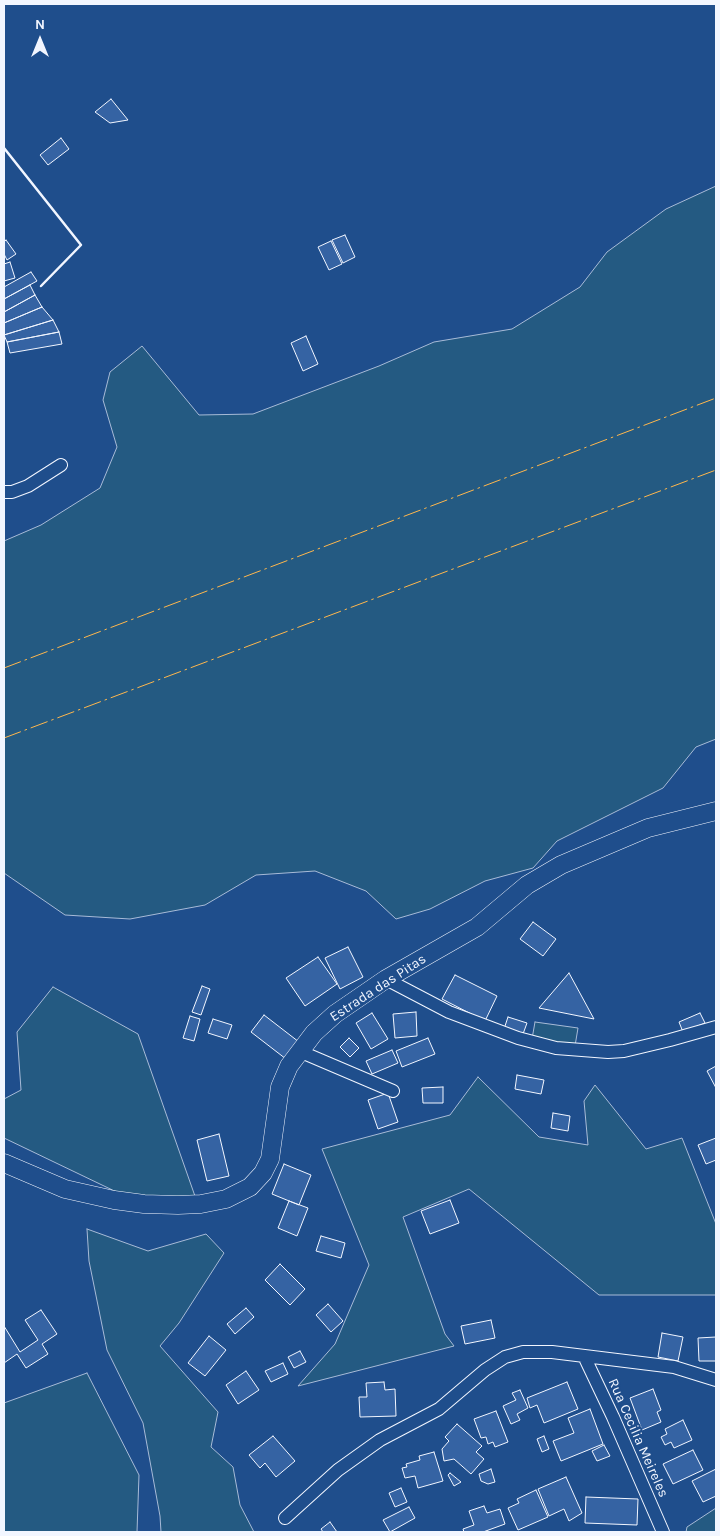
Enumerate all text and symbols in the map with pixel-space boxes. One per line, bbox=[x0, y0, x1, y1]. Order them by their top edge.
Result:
north arrow bbox=[15, 15, 65, 65]
text: N bbox=[35, 16, 45, 33]
street label: Estrada das Pitas bbox=[327, 951, 429, 1025]
street label: Rua Cecilia Meireles bbox=[604, 1376, 672, 1500]

